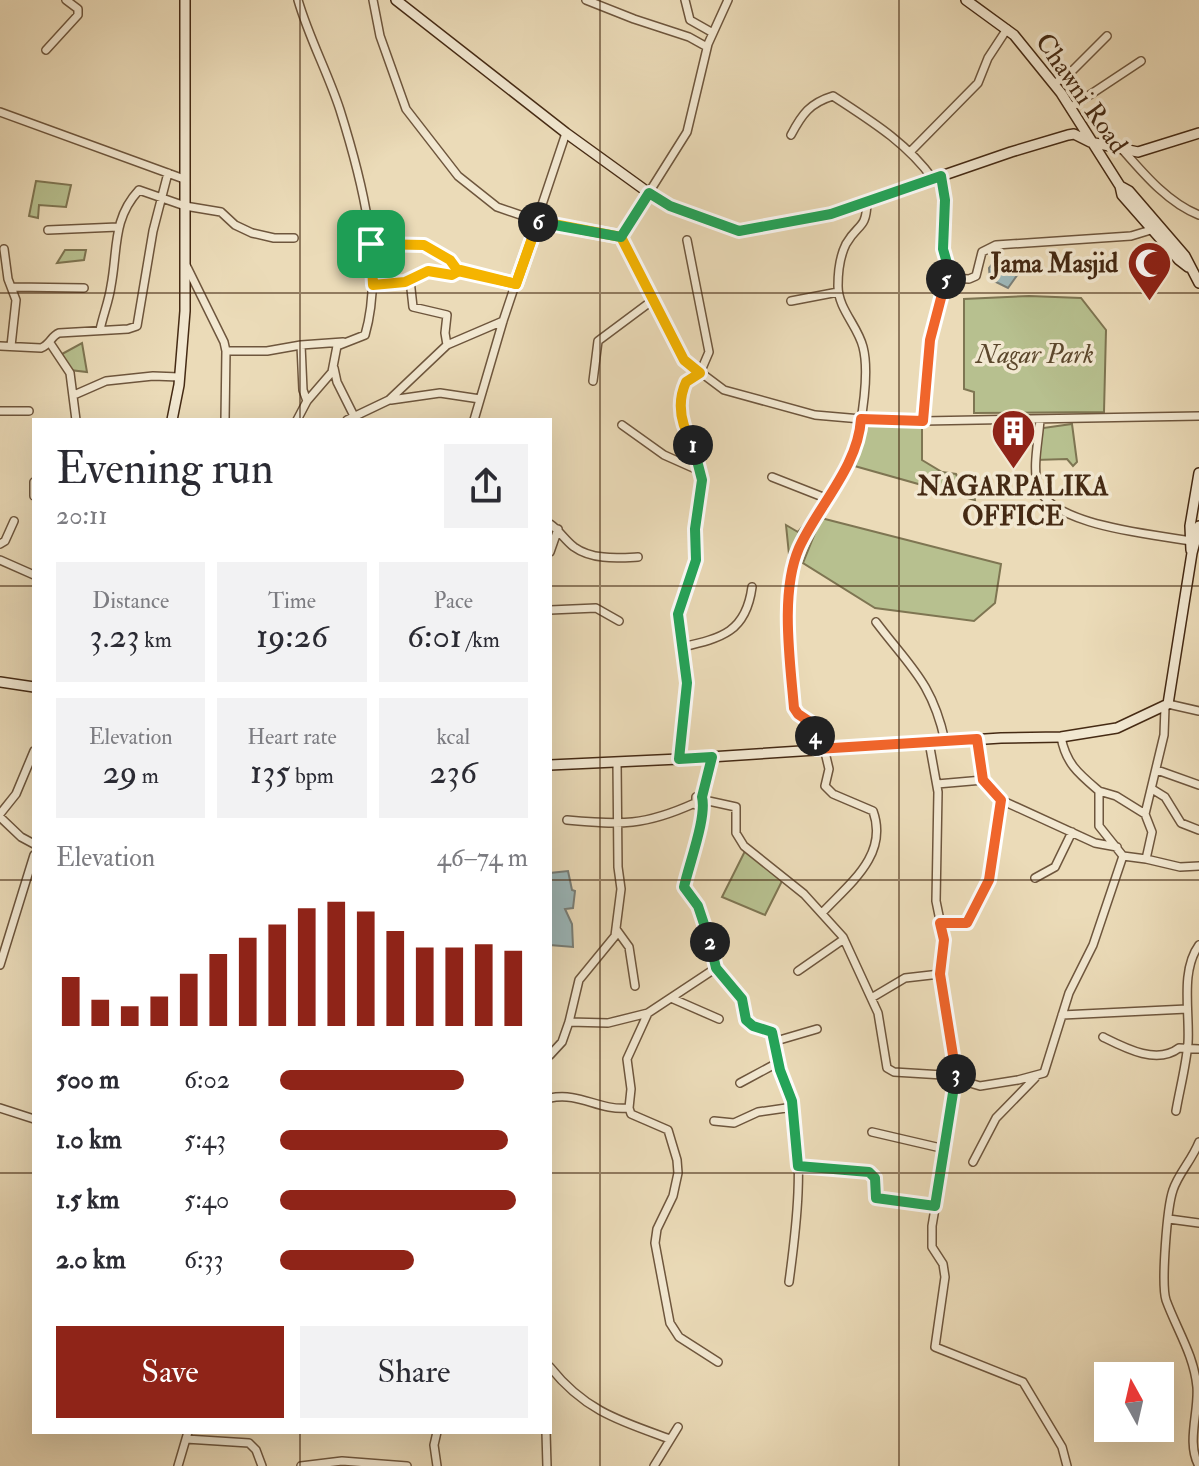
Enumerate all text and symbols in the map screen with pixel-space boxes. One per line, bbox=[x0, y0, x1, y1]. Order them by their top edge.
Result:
street label: Chawni Road bbox=[1028, 27, 1134, 160]
pin: 6 bbox=[518, 202, 558, 242]
text: 6 bbox=[532, 208, 544, 236]
pin bbox=[337, 210, 405, 278]
icon: arrive bbox=[349, 222, 393, 266]
mosque icon: Jama Masjid bbox=[1125, 239, 1173, 302]
place label: Jama Masjid bbox=[989, 248, 1118, 280]
pin: 5 bbox=[926, 259, 966, 299]
text: 5 bbox=[941, 265, 951, 293]
park label: Nagar Park bbox=[974, 339, 1094, 371]
building icon: NAGARPALIKA OFFICE bbox=[989, 407, 1037, 470]
pin: 1 bbox=[673, 425, 713, 465]
text: 1 bbox=[689, 431, 697, 459]
text: Evening run bbox=[56, 442, 274, 497]
button: share bbox=[444, 444, 528, 528]
place label: NAGARPALIKA OFFICE bbox=[917, 471, 1109, 533]
text: 20:11 bbox=[56, 500, 108, 532]
text: Distance bbox=[92, 587, 169, 615]
text: Time bbox=[268, 587, 316, 615]
text: Pace bbox=[434, 587, 473, 615]
text: 3.23 bbox=[90, 615, 140, 658]
text: 19:26 bbox=[256, 615, 328, 658]
text: 6:01 bbox=[407, 615, 462, 658]
text: km bbox=[140, 626, 172, 654]
text: /km bbox=[462, 626, 500, 654]
pin: 4 bbox=[795, 716, 835, 756]
text: 4 bbox=[809, 722, 821, 750]
text: Elevation bbox=[89, 723, 173, 751]
text: Heart rate bbox=[247, 723, 337, 751]
text: kcal bbox=[436, 723, 470, 751]
text: 29 bbox=[102, 751, 137, 794]
text: 135 bbox=[250, 751, 290, 794]
text: 236 bbox=[430, 751, 477, 794]
text: m bbox=[137, 762, 159, 790]
text: bpm bbox=[290, 762, 334, 790]
text: Elevation bbox=[56, 842, 155, 874]
text: 46–74 m bbox=[437, 842, 528, 874]
pin: 2 bbox=[690, 922, 730, 962]
text: 2 bbox=[704, 928, 716, 956]
pin: 3 bbox=[936, 1054, 976, 1094]
text: 3 bbox=[952, 1060, 960, 1088]
text: 500 m bbox=[56, 1064, 120, 1096]
text: 6:02 bbox=[184, 1064, 230, 1096]
text: 1.0 km bbox=[56, 1124, 122, 1156]
text: 5:43 bbox=[184, 1124, 226, 1156]
text: 1.5 km bbox=[56, 1184, 119, 1216]
text: 5:40 bbox=[184, 1184, 229, 1216]
text: 2.0 km bbox=[56, 1244, 126, 1276]
text: 6:33 bbox=[184, 1244, 224, 1276]
button: Save bbox=[56, 1326, 284, 1418]
button: Share bbox=[300, 1326, 528, 1418]
north arrow bbox=[1094, 1362, 1174, 1442]
map controls bbox=[1094, 1362, 1174, 1442]

